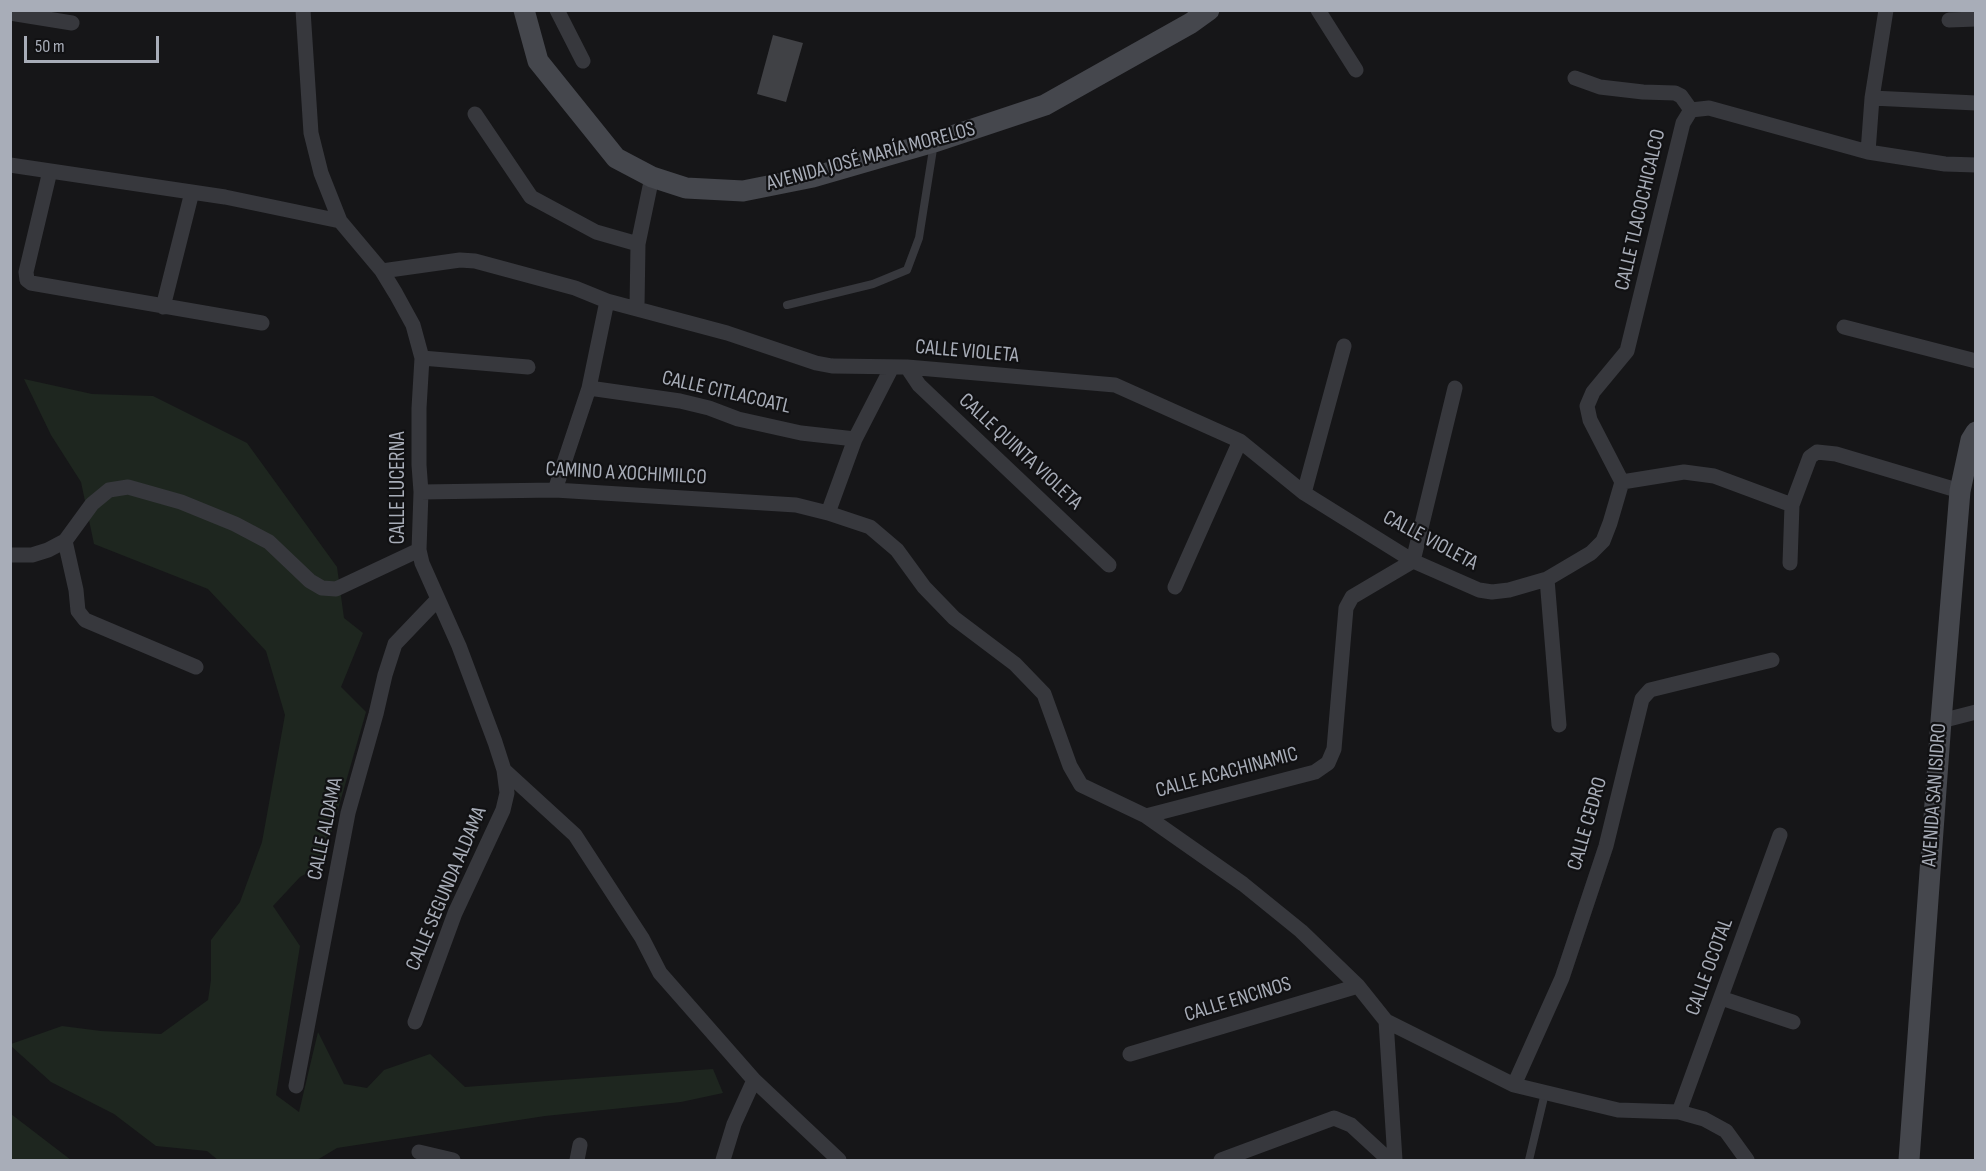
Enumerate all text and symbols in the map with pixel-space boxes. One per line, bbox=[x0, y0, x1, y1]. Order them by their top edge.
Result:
scale bar bbox=[27, 24, 162, 62]
text: 50 m bbox=[35, 36, 65, 57]
street label: AVENIDA JOSÉ MARÍA MORELOS bbox=[764, 117, 978, 197]
street label: CALLE TLACOCHICALCO bbox=[1610, 127, 1672, 293]
street label: CALLE VIOLETA bbox=[914, 335, 1020, 369]
street label: CALLE CITLACOATL bbox=[659, 366, 793, 420]
street label: CALLE QUINTA VIOLETA bbox=[953, 388, 1087, 516]
street label: CALLE LUCERNA bbox=[386, 432, 412, 544]
street label: CAMINO A XOCHIMILCO bbox=[545, 457, 707, 491]
street label: CALLE VIOLETA bbox=[1378, 505, 1482, 577]
street label: AVENIDA SAN ISIDRO bbox=[1917, 723, 1953, 867]
street label: CALLE ACACHINAMIC bbox=[1153, 742, 1301, 804]
street label: CALLE CEDRO bbox=[1563, 774, 1613, 874]
street label: CALLE ALDAMA bbox=[303, 776, 349, 882]
street label: CALLE SEGUNDA ALDAMA bbox=[401, 803, 493, 975]
street label: CALLE OCOTAL bbox=[1681, 915, 1739, 1019]
street label: CALLE ENCINOS bbox=[1182, 972, 1294, 1028]

